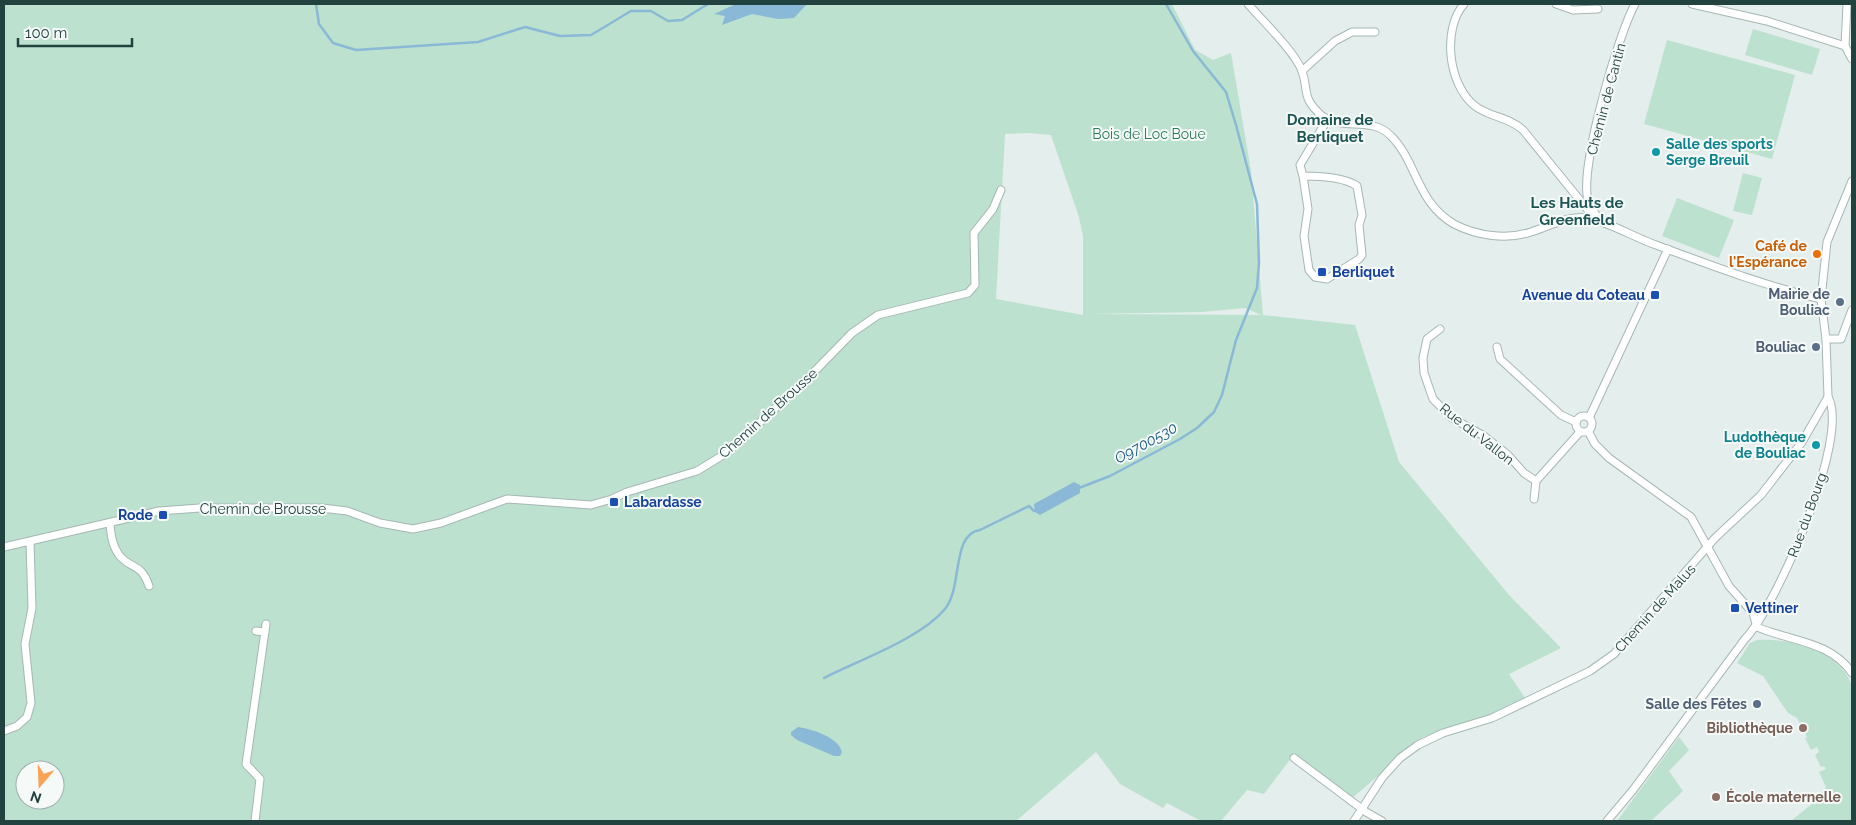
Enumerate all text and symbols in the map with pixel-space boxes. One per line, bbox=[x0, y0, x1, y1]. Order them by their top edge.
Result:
scale bar bbox=[18, 15, 131, 47]
text: 100 m bbox=[25, 24, 67, 42]
street label: Chemin de Cantin bbox=[1583, 41, 1629, 157]
district label: Domaine de Berliquet bbox=[1287, 111, 1373, 146]
park label: Bois de Loc Boue bbox=[1092, 126, 1206, 142]
place label: Salle des sports Serge Breuil bbox=[1666, 136, 1773, 168]
marker: Salle des sports Serge Breuil bbox=[1650, 146, 1662, 158]
district label: Les Hauts de Greenfield bbox=[1530, 194, 1624, 229]
place label: Café de l'Espérance bbox=[1729, 238, 1808, 270]
marker: Café de l'Espérance bbox=[1811, 248, 1823, 260]
place label: Berliquet bbox=[1332, 264, 1395, 280]
marker: Berliquet bbox=[1316, 266, 1328, 278]
place label: Mairie de Bouliac bbox=[1768, 286, 1831, 318]
place label: Avenue du Coteau bbox=[1522, 287, 1645, 303]
marker: Avenue du Coteau bbox=[1649, 289, 1661, 301]
marker: Mairie de Bouliac bbox=[1834, 296, 1846, 308]
place label: Bouliac bbox=[1755, 339, 1806, 355]
marker: Bouliac bbox=[1810, 341, 1822, 353]
street label: Chemin de Brousse bbox=[716, 365, 820, 461]
street label: Rue du Vallon bbox=[1437, 400, 1517, 468]
water label: O9700530 bbox=[1111, 418, 1181, 468]
place label: Ludothèque de Bouliac bbox=[1724, 429, 1807, 461]
marker: Ludothèque de Bouliac bbox=[1810, 439, 1822, 451]
street label: Rue du Bourg bbox=[1784, 470, 1830, 560]
place label: Labardasse bbox=[624, 494, 702, 510]
marker: Labardasse bbox=[608, 496, 620, 508]
street label: Chemin de Brousse bbox=[200, 501, 326, 517]
place label: Rode bbox=[118, 507, 154, 523]
marker: Rode bbox=[157, 509, 169, 521]
street label: Chemin de Malus bbox=[1611, 561, 1699, 655]
place label: Vettiner bbox=[1745, 600, 1799, 616]
marker: Vettiner bbox=[1729, 602, 1741, 614]
place label: Salle des Fêtes bbox=[1646, 696, 1747, 712]
marker: Salle des Fêtes bbox=[1751, 698, 1763, 710]
place label: Bibliothèque bbox=[1707, 720, 1794, 736]
marker: Bibliothèque bbox=[1797, 722, 1809, 734]
north arrow bbox=[15, 760, 65, 810]
text: N bbox=[28, 788, 43, 807]
place label: École maternelle bbox=[1726, 788, 1842, 805]
marker: École maternelle bbox=[1710, 791, 1722, 803]

